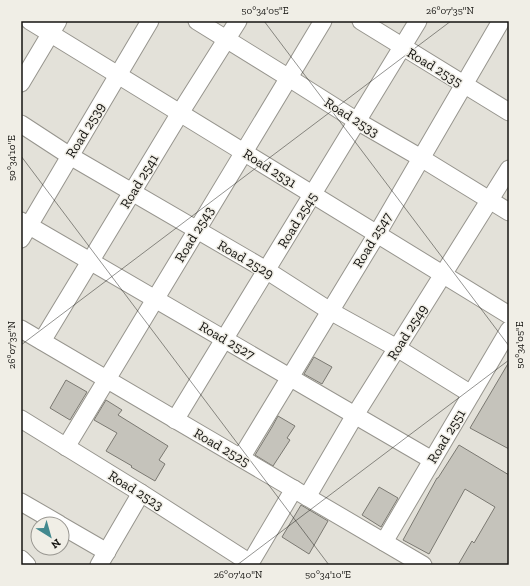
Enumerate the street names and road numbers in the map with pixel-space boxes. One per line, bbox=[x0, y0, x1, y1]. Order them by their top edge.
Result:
street label: Road 2535 bbox=[404, 44, 466, 91]
street label: Road 2533 bbox=[321, 94, 382, 141]
street label: Road 2539 bbox=[62, 99, 109, 161]
street label: Road 2531 bbox=[240, 145, 300, 192]
street label: Road 2541 bbox=[117, 150, 163, 212]
street label: Road 2545 bbox=[274, 189, 321, 251]
street label: Road 2543 bbox=[171, 203, 218, 265]
street label: Road 2547 bbox=[349, 209, 396, 271]
street label: Road 2529 bbox=[215, 236, 277, 282]
street label: Road 2549 bbox=[384, 301, 431, 363]
street label: Road 2527 bbox=[196, 318, 258, 363]
street label: Road 2551 bbox=[424, 406, 470, 466]
street label: Road 2525 bbox=[191, 425, 253, 470]
street label: Road 2523 bbox=[105, 467, 167, 514]

